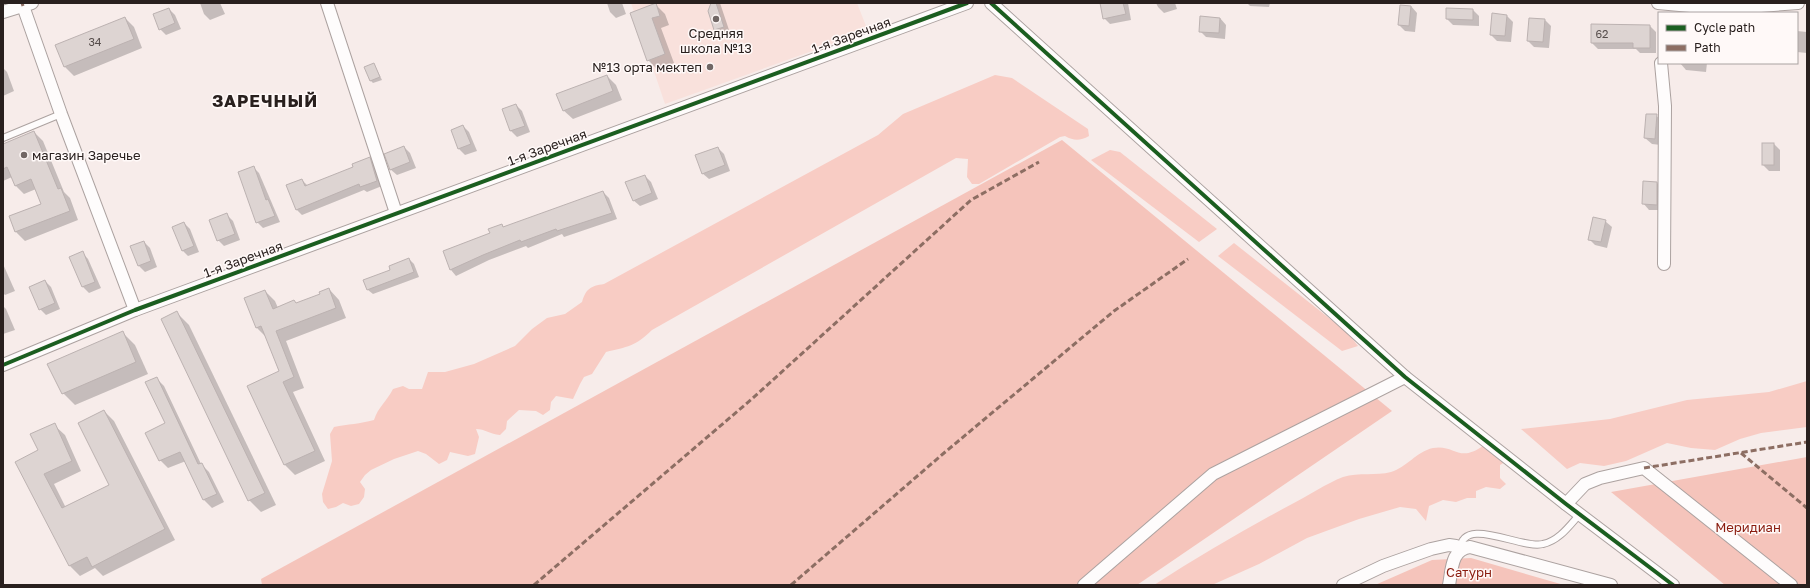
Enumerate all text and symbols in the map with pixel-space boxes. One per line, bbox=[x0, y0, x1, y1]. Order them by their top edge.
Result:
legend bbox=[1658, 12, 1798, 64]
street label: 1-я Заречная bbox=[809, 13, 893, 57]
marker: Средняя школа №13 bbox=[711, 14, 721, 24]
text: Cycle path bbox=[1694, 20, 1755, 35]
place label: Средняя школа №13 bbox=[680, 25, 752, 56]
house number: 62 bbox=[1595, 27, 1609, 40]
house number: 34 bbox=[88, 35, 102, 48]
text: Path bbox=[1694, 40, 1721, 55]
place label: №13 орта мектеп bbox=[592, 59, 702, 75]
marker: №13 орта мектеп bbox=[705, 62, 715, 72]
district label: ЗАРЕЧНЫЙ bbox=[212, 90, 318, 111]
street label: 1-я Заречная bbox=[505, 125, 589, 169]
place label: магазин Заречье bbox=[32, 147, 141, 163]
marker: магазин Заречье bbox=[19, 150, 29, 160]
street label: 1-я Заречная bbox=[201, 237, 285, 281]
park label: Меридиан bbox=[1715, 519, 1781, 535]
park label: Сатурн bbox=[1446, 564, 1492, 580]

